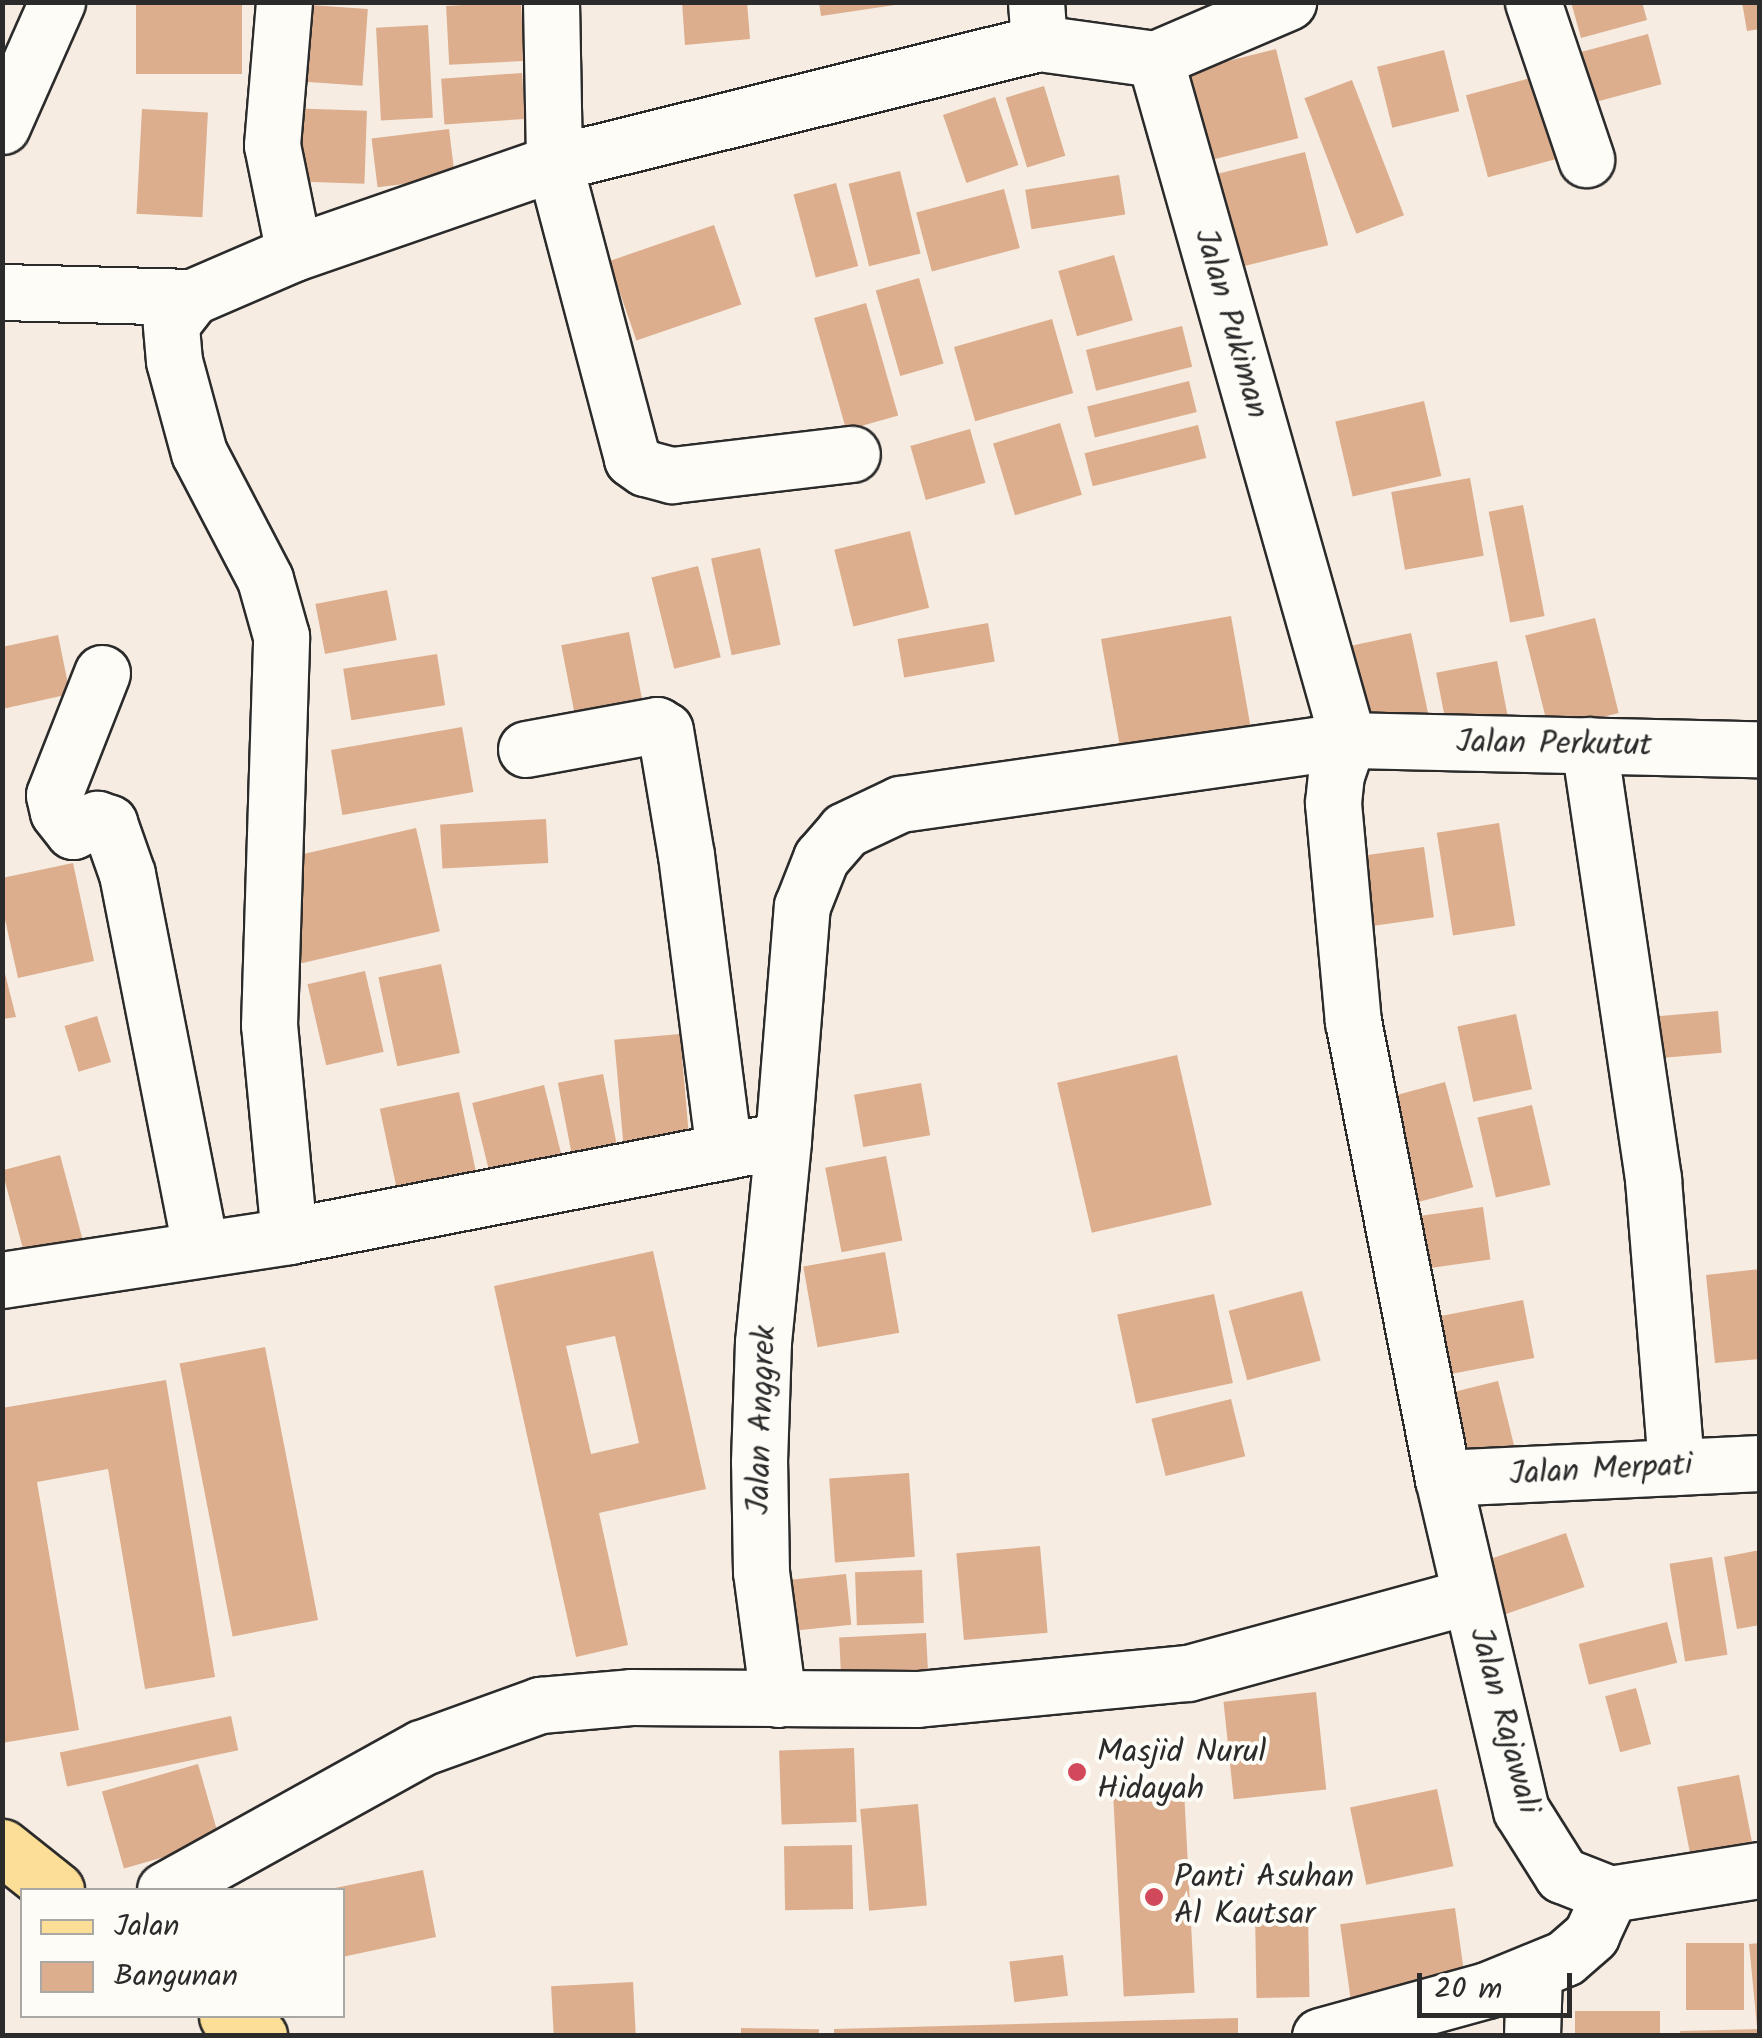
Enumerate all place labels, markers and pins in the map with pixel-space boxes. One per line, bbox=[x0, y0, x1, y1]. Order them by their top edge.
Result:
place label: Masjid Nurul Hidayah bbox=[1097, 1735, 1266, 1810]
marker: Masjid Nurul Hidayah bbox=[1066, 1761, 1088, 1783]
place label: Panti Asuhan Al Kautsar bbox=[1174, 1860, 1354, 1935]
marker: Panti Asuhan Al Kautsar bbox=[1143, 1886, 1165, 1908]

